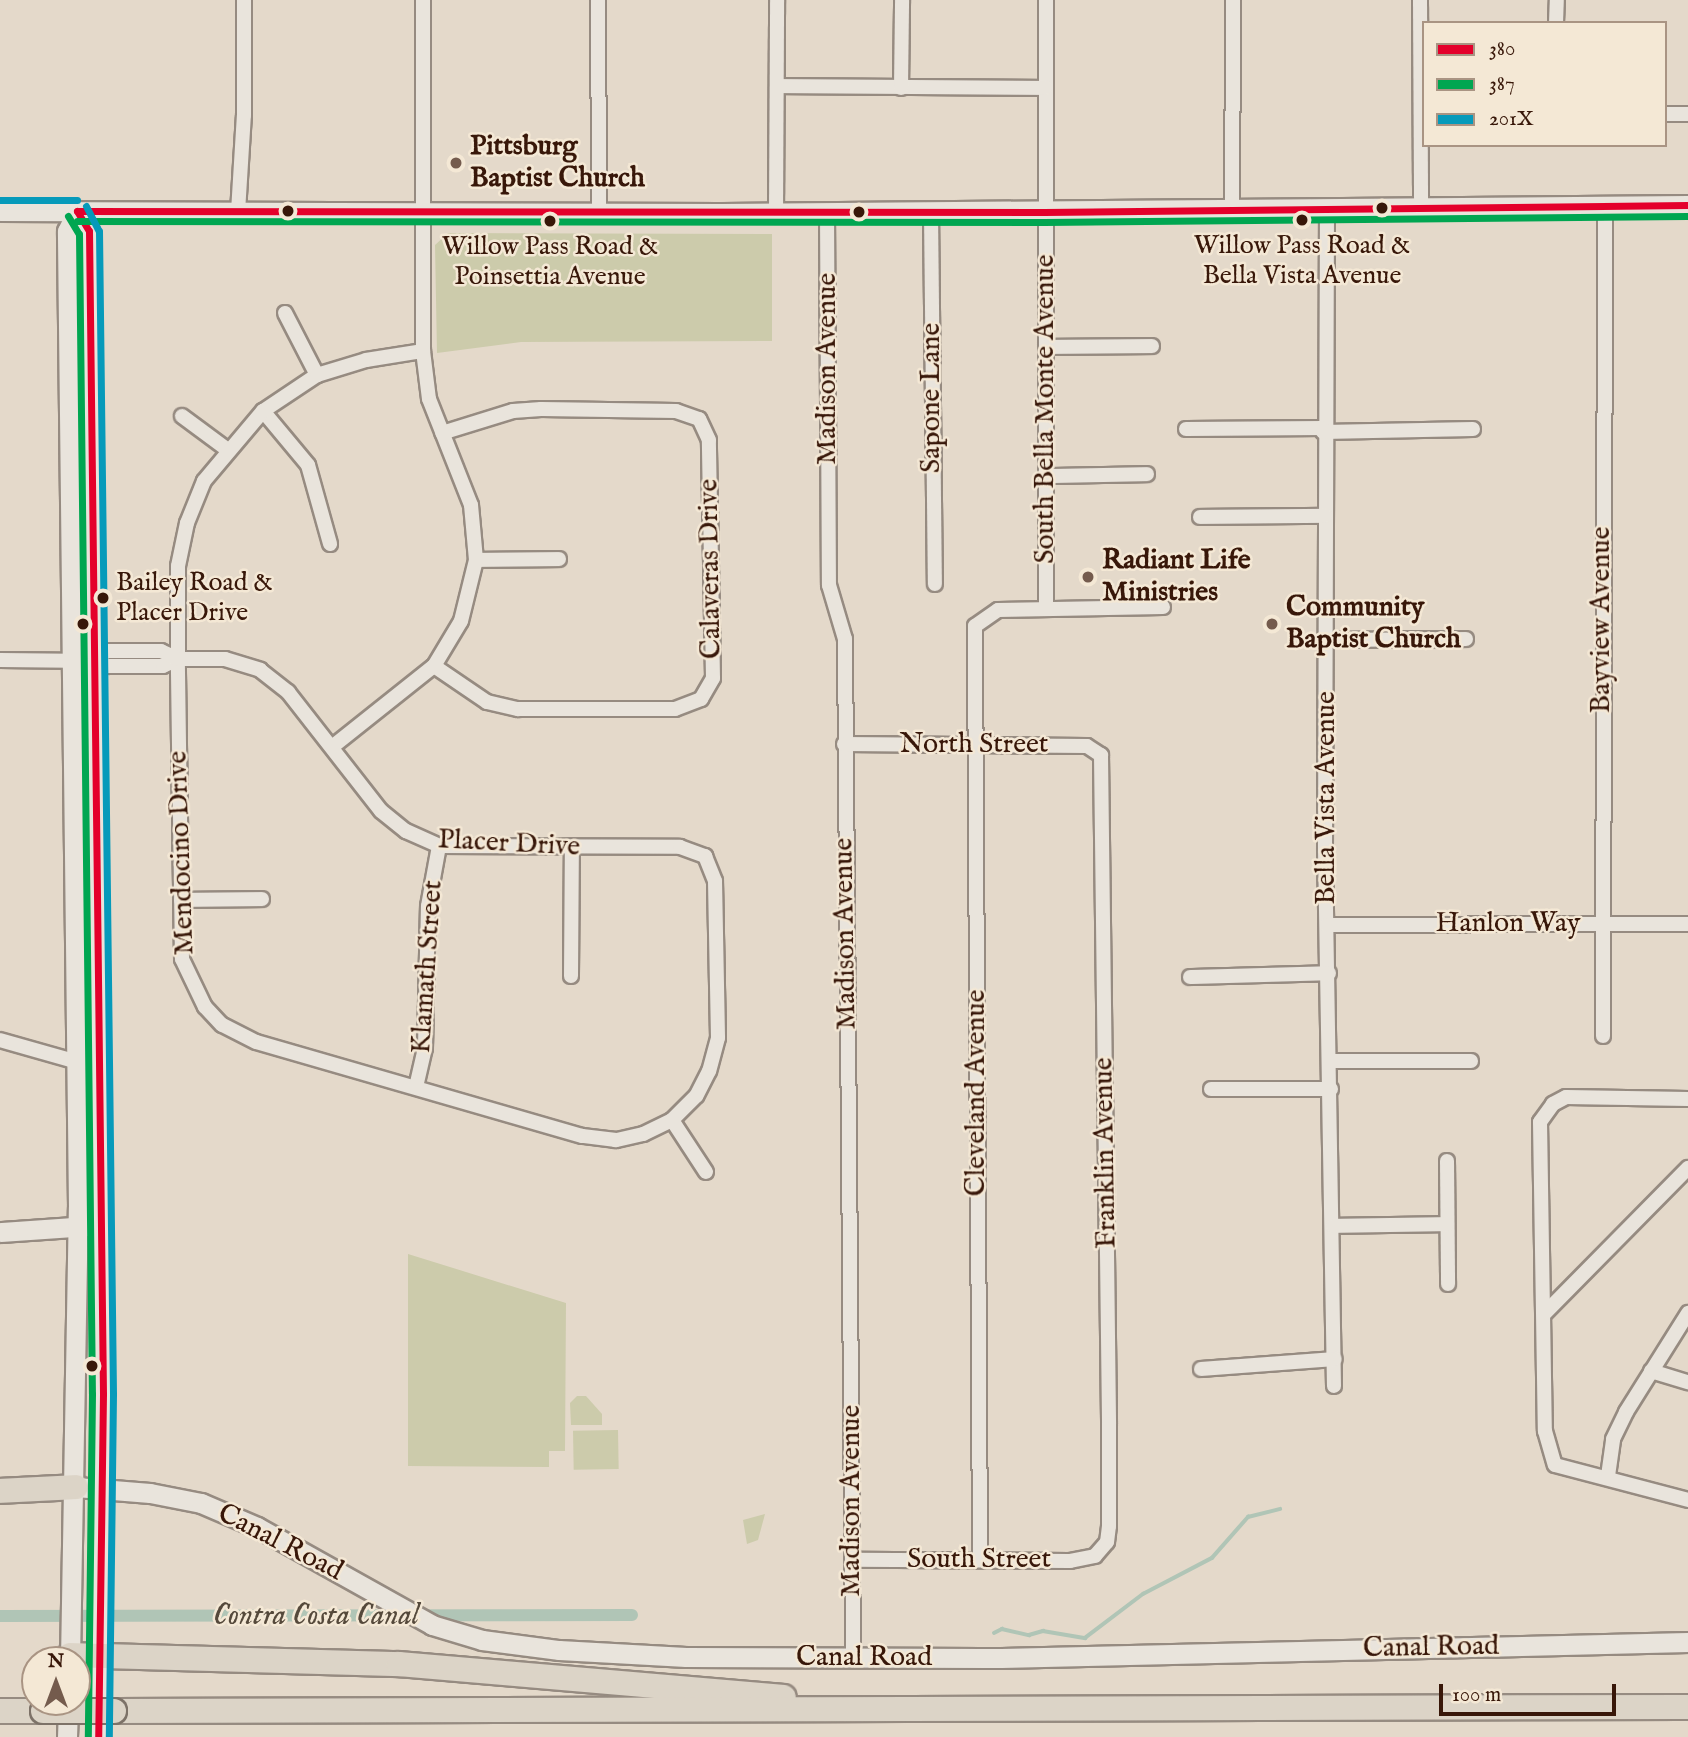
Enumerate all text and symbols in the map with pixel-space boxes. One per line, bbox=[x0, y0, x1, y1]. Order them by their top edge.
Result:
legend bbox=[1422, 21, 1667, 147]
text: 380 bbox=[1489, 36, 1515, 63]
text: 387 bbox=[1489, 71, 1515, 98]
text: 201X bbox=[1489, 106, 1534, 133]
place label: Pittsburg Baptist Church bbox=[470, 130, 645, 196]
marker: Pittsburg Baptist Church bbox=[448, 155, 464, 171]
unlabelled marker bbox=[1375, 201, 1389, 215]
unlabelled marker bbox=[281, 204, 295, 218]
unlabelled marker bbox=[852, 205, 866, 219]
marker: Willow Pass Road & Bella Vista Avenue bbox=[1295, 213, 1309, 227]
marker: Willow Pass Road & Poinsettia Avenue bbox=[543, 214, 557, 228]
place label: Willow Pass Road & Bella Vista Avenue bbox=[1194, 230, 1410, 292]
place label: Willow Pass Road & Poinsettia Avenue bbox=[442, 231, 658, 292]
street label: South Bella Monte Avenue bbox=[1029, 254, 1063, 564]
street label: Madison Avenue bbox=[811, 273, 845, 465]
street label: Sapone Lane bbox=[915, 323, 949, 473]
street label: Calaveras Drive bbox=[693, 479, 729, 659]
street label: Bayview Avenue bbox=[1585, 527, 1619, 713]
place label: Radiant Life Ministries bbox=[1102, 544, 1251, 610]
place label: Bailey Road & Placer Drive bbox=[116, 567, 273, 628]
marker: Radiant Life Ministries bbox=[1080, 569, 1096, 585]
marker: Bailey Road & Placer Drive bbox=[96, 591, 110, 605]
place label: Community Baptist Church bbox=[1286, 591, 1461, 657]
marker: Community Baptist Church bbox=[1264, 616, 1280, 632]
unlabelled marker bbox=[76, 617, 90, 631]
street label: Bella Vista Avenue bbox=[1310, 691, 1344, 905]
street label: North Street bbox=[900, 728, 1048, 762]
street label: Mendocino Drive bbox=[162, 750, 202, 956]
street label: Placer Drive bbox=[437, 823, 581, 865]
street label: Madison Avenue bbox=[828, 838, 864, 1030]
street label: Klamath Street bbox=[405, 879, 451, 1055]
street label: Hanlon Way bbox=[1435, 907, 1581, 941]
street label: Cleveland Avenue bbox=[960, 990, 994, 1196]
street label: Franklin Avenue bbox=[1088, 1057, 1124, 1249]
unlabelled marker bbox=[85, 1359, 99, 1373]
street label: Madison Avenue bbox=[835, 1405, 869, 1597]
street label: Canal Road bbox=[212, 1497, 348, 1589]
street label: South Street bbox=[907, 1543, 1051, 1577]
water label: Contra Costa Canal bbox=[213, 1598, 419, 1634]
street label: Canal Road bbox=[1363, 1630, 1499, 1666]
street label: Canal Road bbox=[796, 1641, 932, 1675]
north arrow bbox=[21, 1646, 91, 1716]
text: N bbox=[48, 1650, 64, 1674]
scale bar bbox=[1443, 1670, 1620, 1714]
text: 100 m bbox=[1452, 1682, 1501, 1709]

